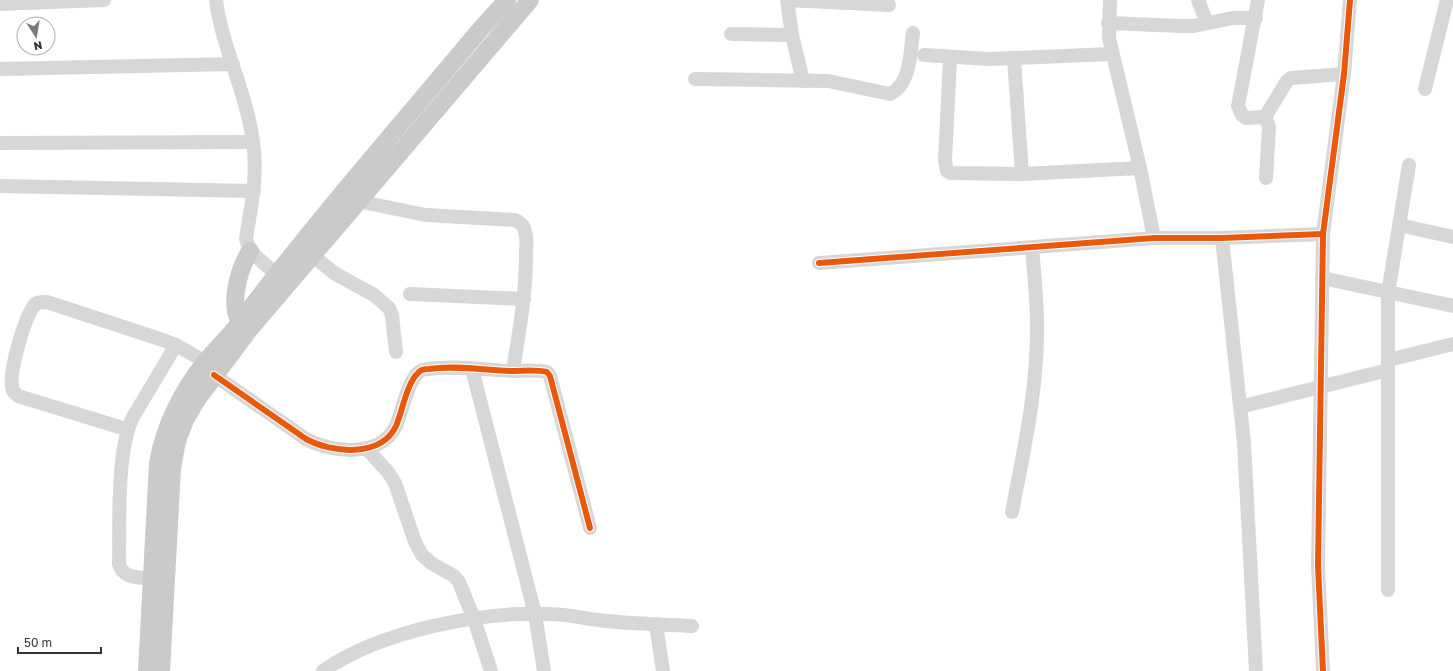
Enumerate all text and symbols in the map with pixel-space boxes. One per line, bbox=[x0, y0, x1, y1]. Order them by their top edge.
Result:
north arrow bbox=[16, 16, 56, 56]
text: N bbox=[33, 39, 44, 53]
scale bar bbox=[18, 629, 101, 655]
text: 50 m bbox=[24, 635, 52, 650]

